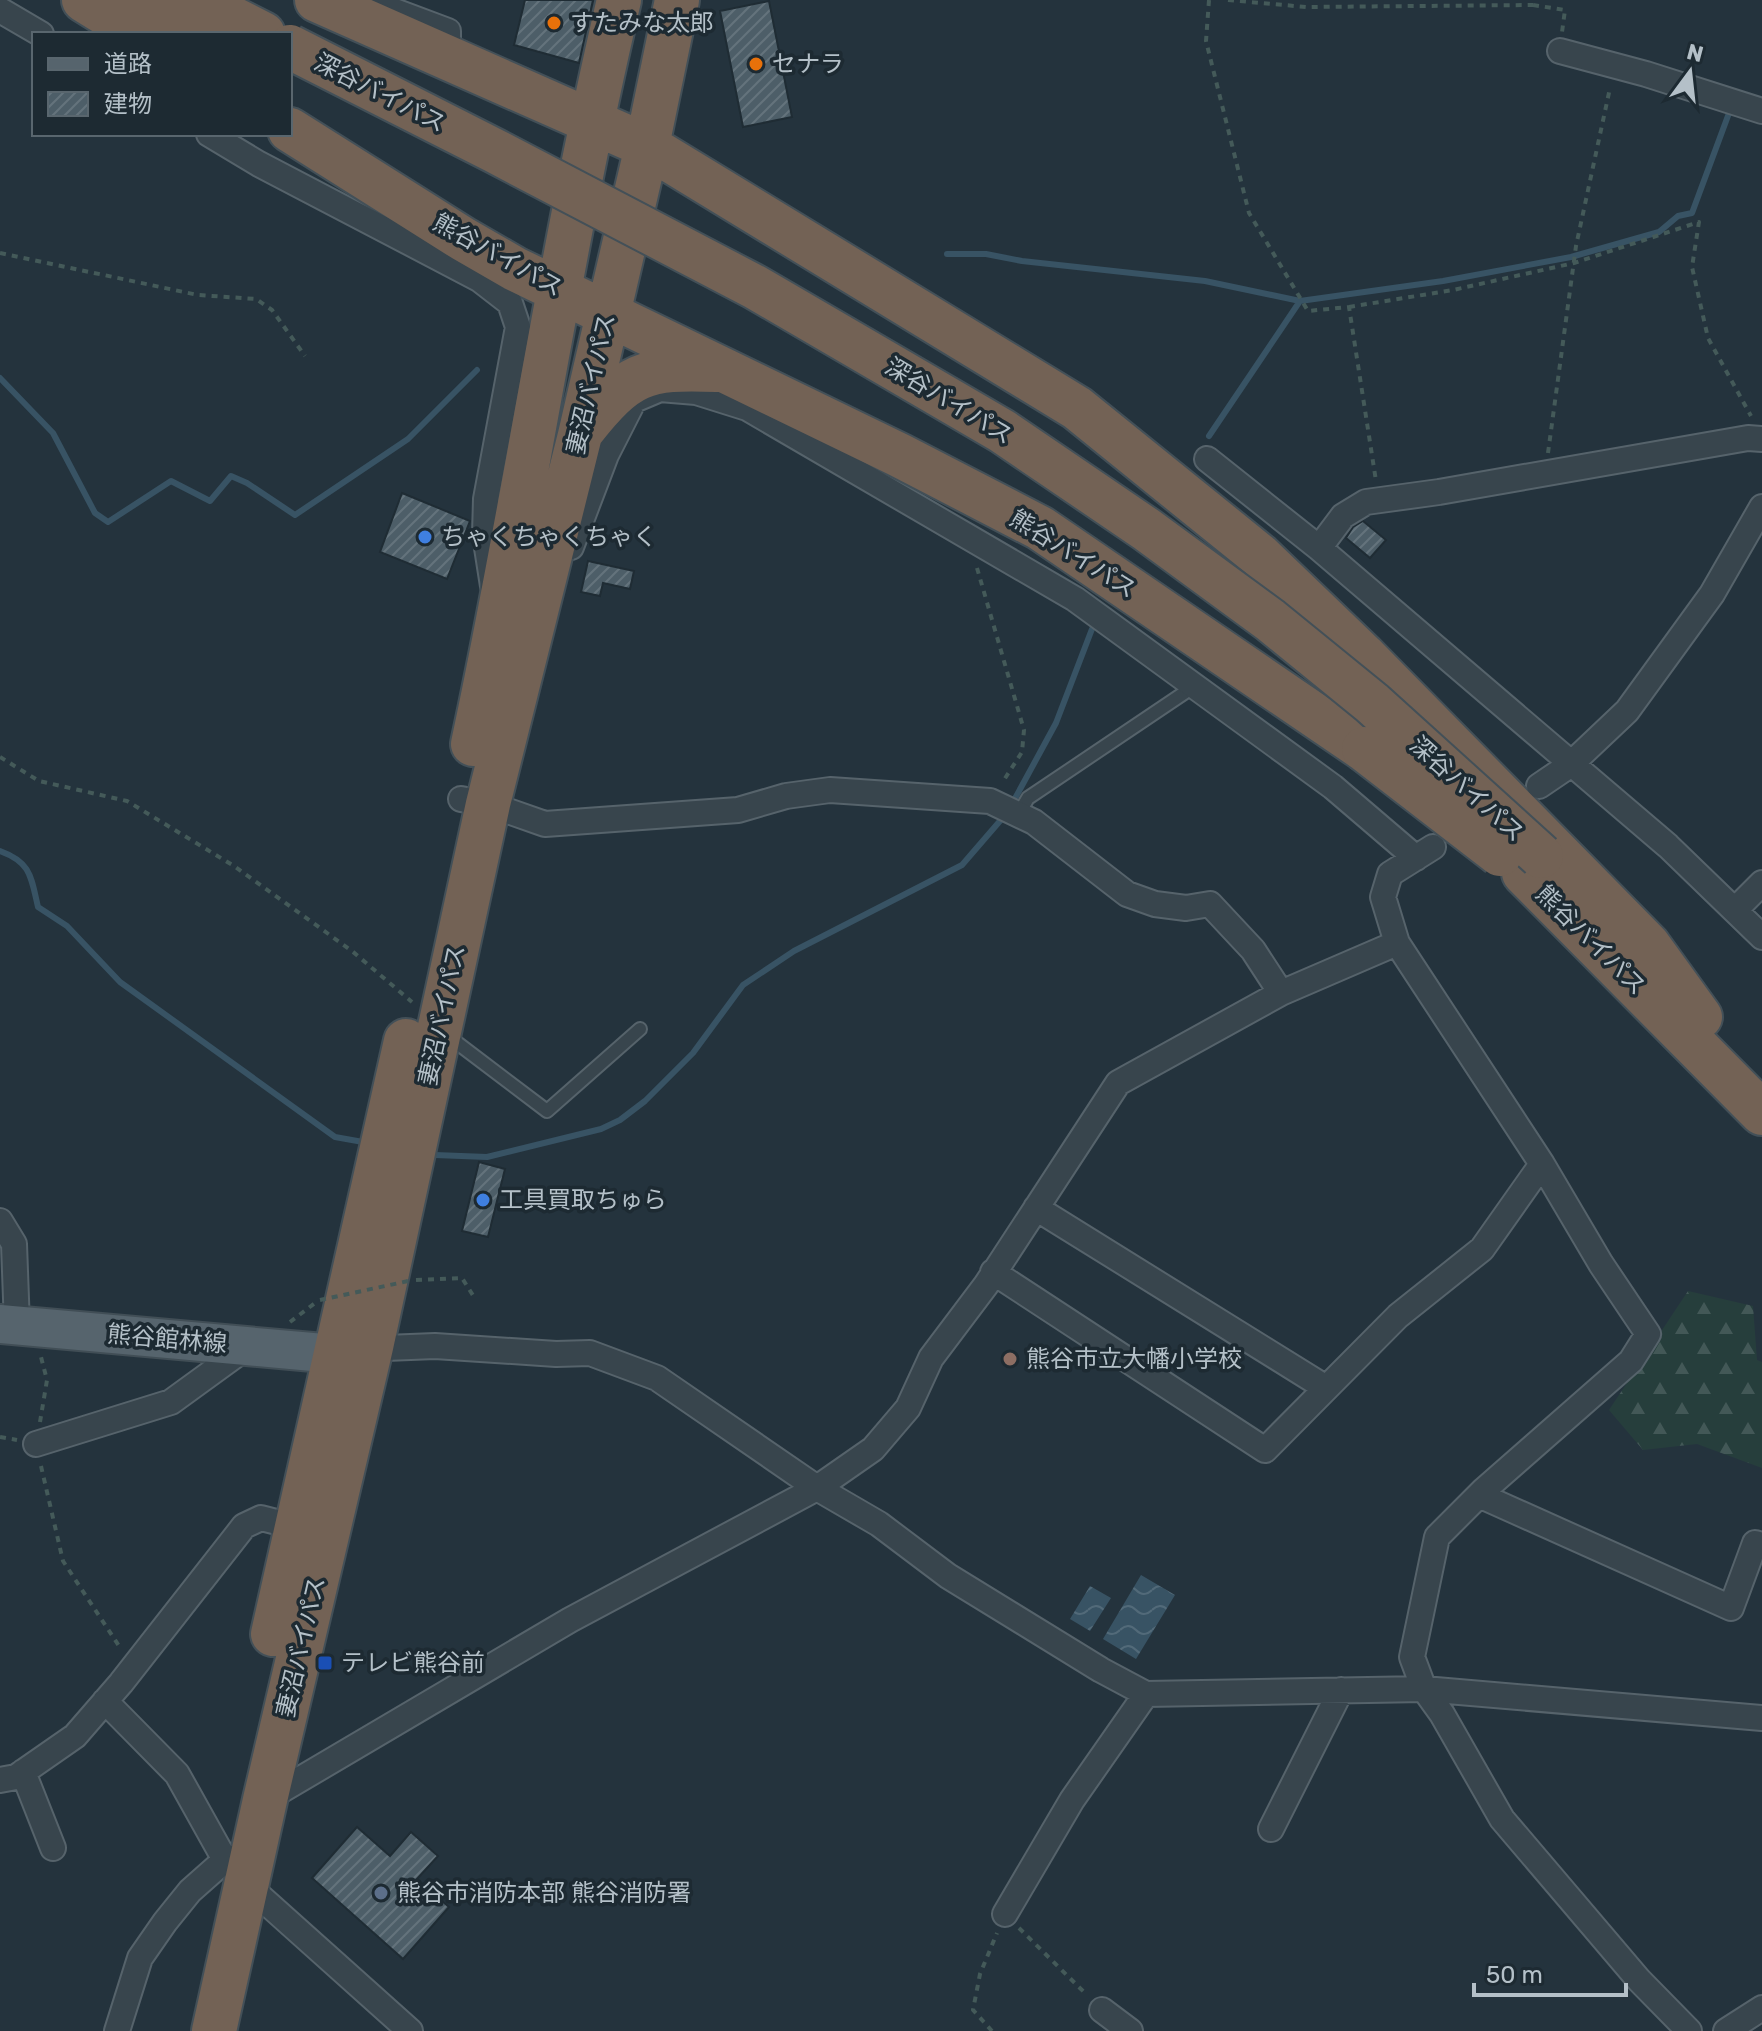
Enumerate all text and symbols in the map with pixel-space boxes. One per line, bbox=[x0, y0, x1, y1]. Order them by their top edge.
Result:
place label: すたみな太郎 bbox=[570, 9, 714, 37]
marker: すたみな太郎 bbox=[545, 14, 563, 32]
legend bbox=[32, 32, 292, 136]
north arrow bbox=[1650, 32, 1730, 112]
text: N bbox=[1684, 38, 1706, 68]
street label: 深谷バイパス bbox=[310, 48, 450, 138]
text: 道路 bbox=[104, 50, 152, 78]
place label: セナラ bbox=[772, 50, 844, 78]
marker: セナラ bbox=[747, 55, 765, 73]
text: 建物 bbox=[104, 90, 152, 118]
street label: 熊谷バイパス bbox=[428, 208, 568, 302]
street label: 妻沼バイパス bbox=[561, 311, 621, 457]
street label: 深谷バイパス bbox=[880, 352, 1018, 450]
street label: 熊谷バイパス bbox=[1005, 504, 1141, 604]
place label: ちゃくちゃくちゃく bbox=[441, 523, 657, 551]
marker: ちゃくちゃくちゃく bbox=[416, 528, 434, 546]
street label: 深谷バイパス bbox=[1404, 731, 1530, 847]
street label: 熊谷バイパス bbox=[1530, 879, 1652, 1001]
street label: 妻沼バイパス bbox=[413, 942, 471, 1088]
place label: 工具買取ちゅら bbox=[499, 1186, 667, 1214]
marker: 工具買取ちゅら bbox=[474, 1191, 492, 1209]
street label: 熊谷館林線 bbox=[106, 1320, 228, 1358]
place label: 熊谷市立大幡小学校 bbox=[1026, 1345, 1242, 1373]
marker: 熊谷市立大幡小学校 bbox=[1001, 1350, 1019, 1368]
street label: 妻沼バイパス bbox=[271, 1574, 331, 1720]
place label: テレビ熊谷前 bbox=[341, 1649, 485, 1677]
marker: テレビ熊谷前 bbox=[316, 1654, 334, 1672]
place label: 熊谷市消防本部 熊谷消防署 bbox=[397, 1879, 691, 1907]
marker: 熊谷市消防本部 熊谷消防署 bbox=[372, 1884, 390, 1902]
scale bar bbox=[1474, 1947, 1626, 1997]
text: 50 m bbox=[1486, 1961, 1543, 1989]

